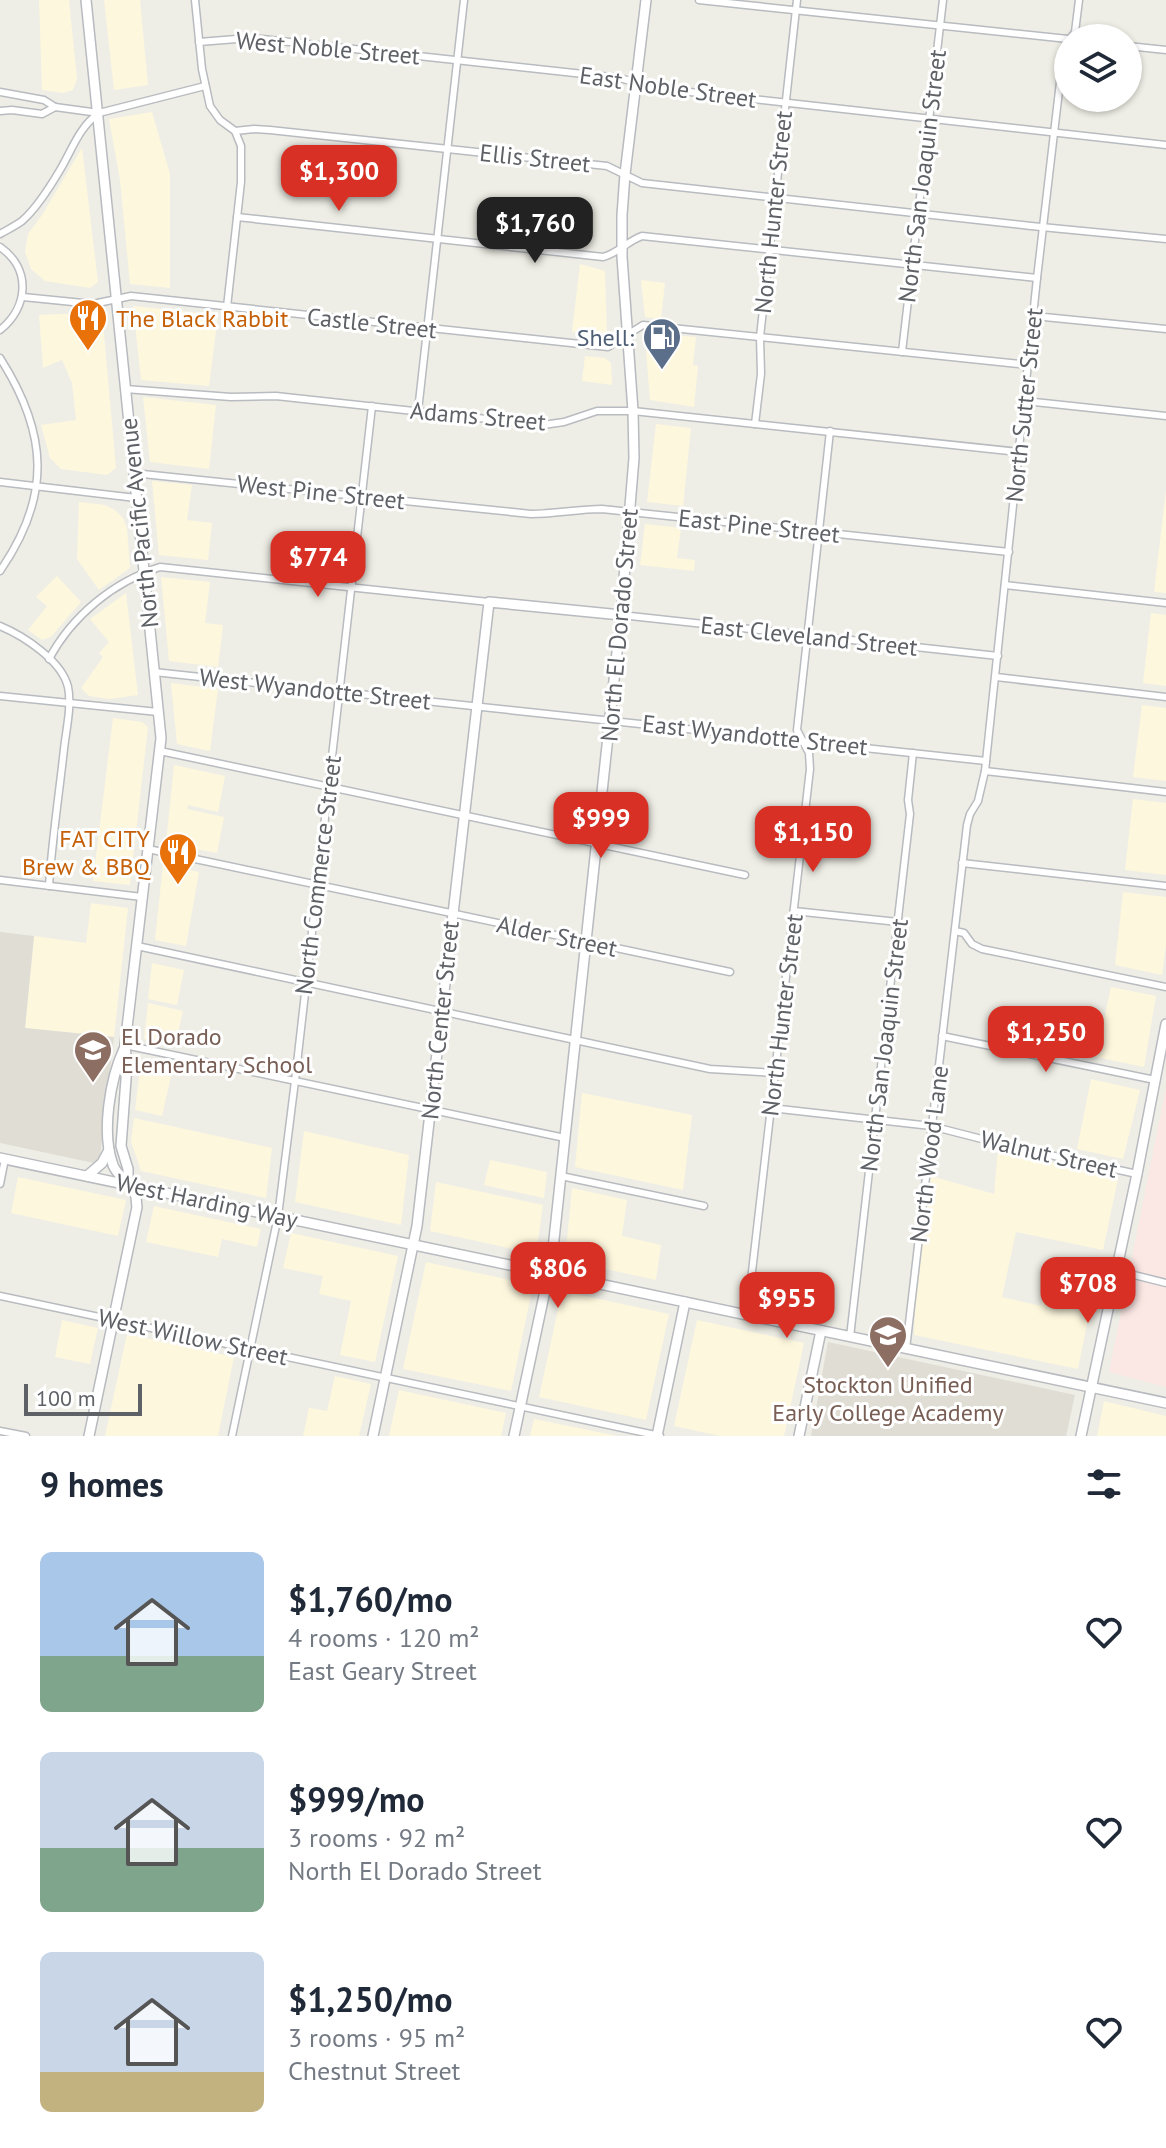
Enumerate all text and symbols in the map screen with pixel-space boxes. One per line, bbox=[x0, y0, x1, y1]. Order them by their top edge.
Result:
map controls bbox=[1054, 24, 1142, 112]
button: layers bbox=[1054, 24, 1142, 112]
street label: West Noble Street bbox=[235, 25, 421, 71]
street label: North San Joaquin Street bbox=[891, 48, 953, 304]
street label: East Noble Street bbox=[578, 59, 758, 115]
street label: North Hunter Street bbox=[747, 109, 799, 315]
street label: Ellis Street bbox=[478, 137, 592, 179]
pin: $1,300 bbox=[274, 145, 404, 213]
text: $1,300 bbox=[299, 154, 379, 187]
pin: $1,760 bbox=[470, 197, 600, 265]
text: $1,760 bbox=[495, 206, 575, 239]
restaurant icon: The Black Rabbit bbox=[67, 297, 109, 352]
street label: Castle Street bbox=[306, 301, 438, 345]
place label: The Black Rabbit bbox=[116, 303, 288, 334]
street label: North Sutter Street bbox=[998, 306, 1050, 504]
fuel station icon: Shell: bbox=[641, 316, 683, 371]
place label: Shell: bbox=[577, 322, 634, 353]
street label: Adams Street bbox=[409, 395, 547, 437]
street label: North Pacific Avenue bbox=[113, 416, 165, 630]
street label: West Pine Street bbox=[236, 468, 406, 516]
street label: East Pine Street bbox=[677, 502, 841, 550]
street label: North El Dorado Street bbox=[593, 507, 645, 743]
pin: $774 bbox=[271, 531, 365, 599]
text: $774 bbox=[289, 540, 347, 573]
street label: East Cleveland Street bbox=[699, 609, 919, 663]
street label: West Wyandotte Street bbox=[198, 661, 432, 717]
street label: East Wyandotte Street bbox=[641, 708, 869, 762]
street label: North Commerce Street bbox=[288, 754, 348, 996]
pin: $999 bbox=[554, 792, 648, 860]
text: $999 bbox=[572, 801, 630, 834]
pin: $1,150 bbox=[748, 806, 878, 874]
text: $1,150 bbox=[773, 815, 853, 848]
place label: FAT CITY Brew & BBQ bbox=[22, 823, 151, 882]
restaurant icon: FAT CITY Brew & BBQ bbox=[157, 831, 199, 886]
street label: Alder Street bbox=[494, 908, 620, 964]
street label: North Hunter Street bbox=[754, 912, 810, 1118]
street label: North San Joaquin Street bbox=[853, 917, 915, 1173]
street label: North Center Street bbox=[414, 919, 466, 1121]
pin: $1,250 bbox=[981, 1006, 1111, 1074]
text: $1,250 bbox=[1006, 1015, 1086, 1048]
place label: El Dorado Elementary School bbox=[121, 1021, 312, 1080]
school or university icon: El Dorado Elementary School bbox=[72, 1029, 114, 1084]
street label: North Wood Lane bbox=[903, 1064, 955, 1244]
street label: Walnut Street bbox=[977, 1123, 1121, 1185]
street label: West Harding Way bbox=[113, 1167, 301, 1235]
pin: $806 bbox=[511, 1242, 605, 1310]
text: $806 bbox=[529, 1251, 587, 1284]
pin: $708 bbox=[1041, 1257, 1135, 1325]
text: $708 bbox=[1059, 1266, 1117, 1299]
pin: $955 bbox=[740, 1272, 834, 1340]
text: $955 bbox=[758, 1281, 816, 1314]
street label: West Willow Street bbox=[95, 1302, 291, 1372]
school or university icon: Stockton Unified Early College Academy bbox=[867, 1314, 909, 1369]
place label: Stockton Unified Early College Academy bbox=[772, 1369, 1004, 1428]
scale bar bbox=[24, 1380, 142, 1416]
text: 100 m bbox=[36, 1384, 96, 1412]
text: 9 homes bbox=[40, 1462, 164, 1506]
icon: filters bbox=[1082, 1462, 1126, 1506]
text: $1,760/mo bbox=[288, 1577, 452, 1621]
icon: home bbox=[104, 1584, 200, 1680]
icon: heart bbox=[1082, 1610, 1126, 1654]
text: 4 rooms · 120 m² bbox=[288, 1621, 480, 1654]
text: East Geary Street bbox=[288, 1654, 477, 1687]
text: $999/mo bbox=[288, 1777, 425, 1821]
icon: home bbox=[104, 1784, 200, 1880]
icon: heart bbox=[1082, 1810, 1126, 1854]
text: 3 rooms · 92 m² bbox=[288, 1821, 465, 1854]
text: North El Dorado Street bbox=[288, 1854, 541, 1887]
text: $1,250/mo bbox=[288, 1977, 452, 2021]
icon: home bbox=[104, 1984, 200, 2080]
icon: heart bbox=[1082, 2010, 1126, 2054]
text: 3 rooms · 95 m² bbox=[288, 2021, 465, 2054]
text: Chestnut Street bbox=[288, 2054, 460, 2087]

